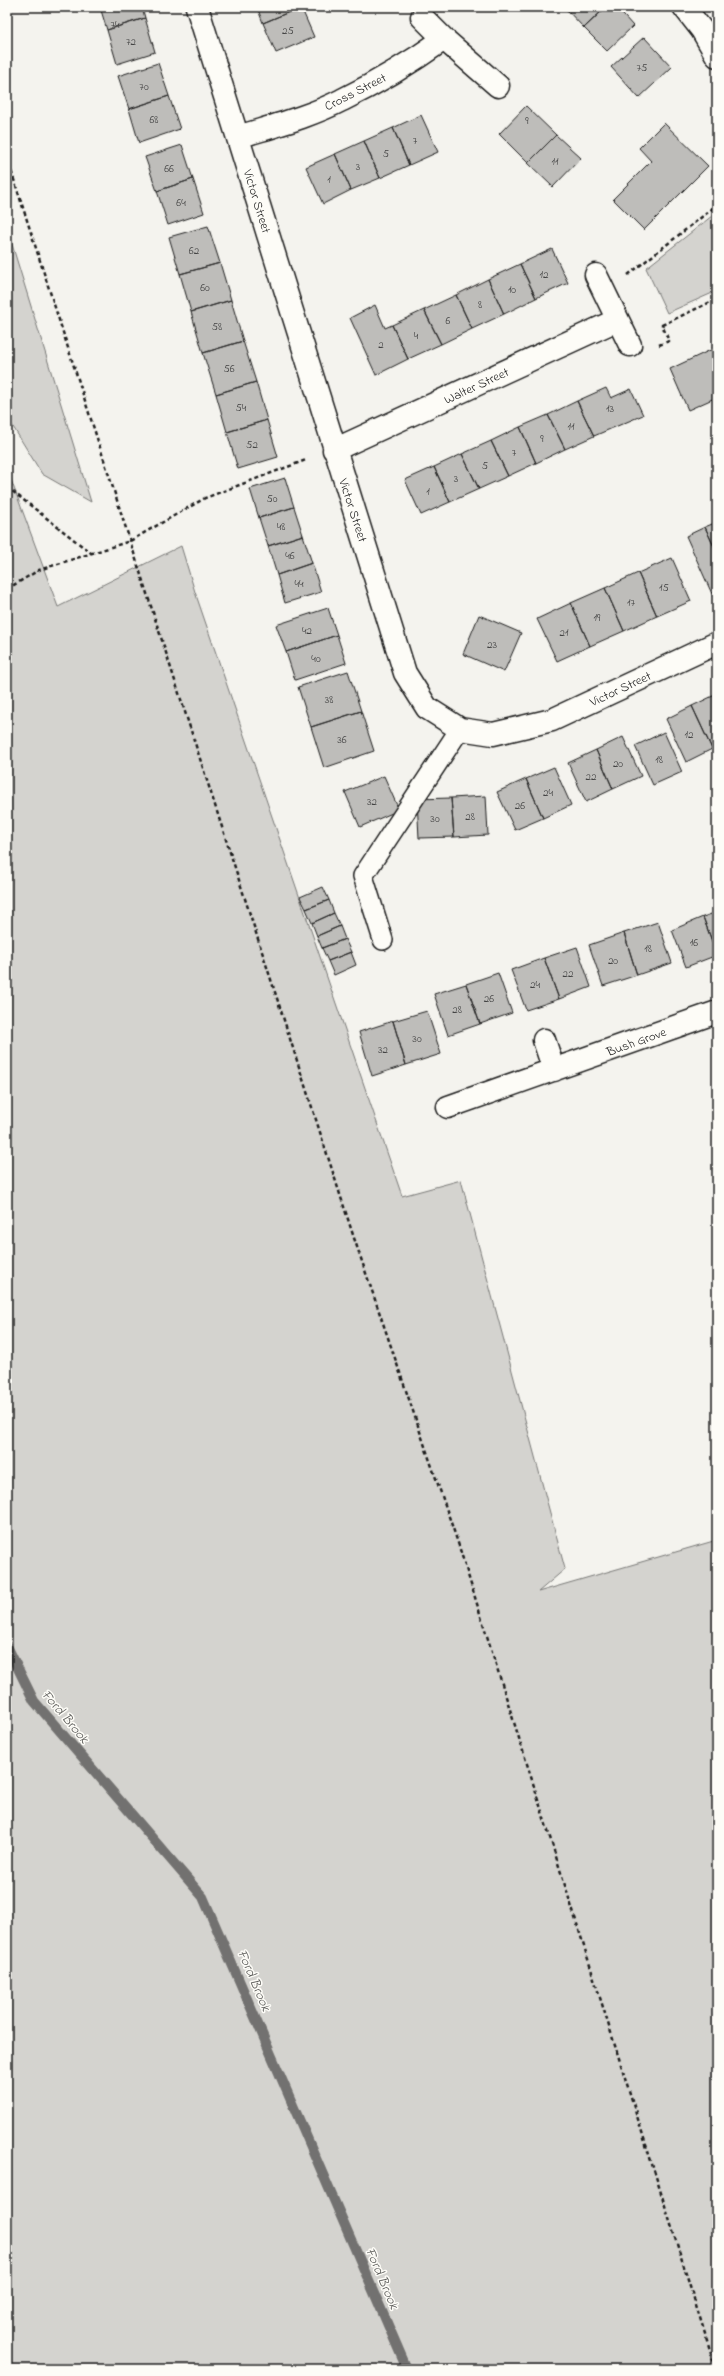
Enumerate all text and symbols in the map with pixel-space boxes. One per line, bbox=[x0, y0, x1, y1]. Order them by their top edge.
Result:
house number: 74 bbox=[110, 17, 120, 33]
house number: 25 bbox=[282, 23, 294, 39]
house number: 72 bbox=[126, 34, 137, 50]
house number: 75 bbox=[637, 60, 647, 76]
street label: Cross Street bbox=[321, 68, 390, 116]
house number: 70 bbox=[139, 79, 149, 95]
house number: 68 bbox=[150, 112, 158, 128]
house number: 9 bbox=[525, 113, 529, 129]
house number: 7 bbox=[413, 133, 418, 149]
house number: 5 bbox=[383, 146, 389, 162]
house number: 11 bbox=[552, 154, 559, 170]
house number: 3 bbox=[356, 159, 361, 175]
house number: 66 bbox=[164, 161, 174, 177]
street label: Victor Street bbox=[238, 166, 275, 236]
house number: 1 bbox=[327, 172, 331, 188]
house number: 64 bbox=[176, 195, 186, 211]
house number: 62 bbox=[189, 243, 200, 259]
house number: 12 bbox=[540, 267, 549, 283]
house number: 60 bbox=[200, 280, 210, 296]
house number: 10 bbox=[508, 282, 516, 298]
house number: 8 bbox=[478, 297, 482, 313]
house number: 6 bbox=[446, 313, 451, 329]
house number: 58 bbox=[212, 319, 222, 335]
house number: 4 bbox=[414, 328, 419, 344]
house number: 2 bbox=[378, 337, 384, 353]
house number: 56 bbox=[223, 361, 235, 377]
street label: Walter Street bbox=[441, 363, 513, 410]
house number: 54 bbox=[236, 400, 247, 416]
house number: 13 bbox=[606, 401, 614, 417]
house number: 11 bbox=[568, 419, 575, 435]
house number: 9 bbox=[540, 431, 544, 447]
house number: 52 bbox=[246, 437, 258, 453]
house number: 7 bbox=[512, 445, 517, 461]
house number: 5 bbox=[482, 458, 488, 474]
house number: 3 bbox=[454, 471, 459, 487]
street label: Victor Street bbox=[333, 475, 372, 545]
house number: 1 bbox=[426, 484, 430, 500]
house number: 50 bbox=[266, 491, 278, 507]
house number: 48 bbox=[277, 519, 285, 535]
house number: 46 bbox=[285, 548, 295, 564]
house number: 44 bbox=[294, 576, 304, 592]
house number: 15 bbox=[659, 580, 669, 596]
house number: 17 bbox=[627, 595, 635, 611]
house number: 19 bbox=[594, 610, 601, 626]
house number: 42 bbox=[302, 623, 313, 639]
house number: 21 bbox=[560, 625, 569, 641]
house number: 23 bbox=[487, 637, 497, 653]
house number: 40 bbox=[311, 651, 321, 667]
street label: Victor Street bbox=[586, 667, 655, 712]
house number: 38 bbox=[325, 692, 333, 708]
house number: 12 bbox=[685, 727, 694, 743]
house number: 36 bbox=[337, 732, 347, 748]
house number: 18 bbox=[655, 752, 663, 768]
house number: 20 bbox=[613, 756, 623, 772]
house number: 22 bbox=[586, 769, 597, 785]
house number: 24 bbox=[543, 785, 553, 801]
house number: 32 bbox=[367, 794, 378, 810]
house number: 26 bbox=[515, 798, 525, 814]
house number: 28 bbox=[465, 809, 475, 825]
house number: 30 bbox=[430, 811, 440, 827]
house number: 16 bbox=[690, 935, 698, 951]
house number: 18 bbox=[644, 941, 652, 957]
house number: 20 bbox=[608, 953, 618, 969]
house number: 22 bbox=[563, 966, 574, 982]
house number: 24 bbox=[530, 977, 540, 993]
house number: 26 bbox=[484, 991, 494, 1007]
house number: 28 bbox=[452, 1002, 462, 1018]
street label: Bush Grove bbox=[603, 1023, 669, 1062]
house number: 30 bbox=[412, 1031, 422, 1047]
house number: 32 bbox=[378, 1042, 389, 1058]
water label: Ford Brook bbox=[36, 1685, 94, 1749]
water label: Ford Brook bbox=[231, 1947, 276, 2015]
water label: Ford Brook bbox=[359, 2245, 404, 2313]

